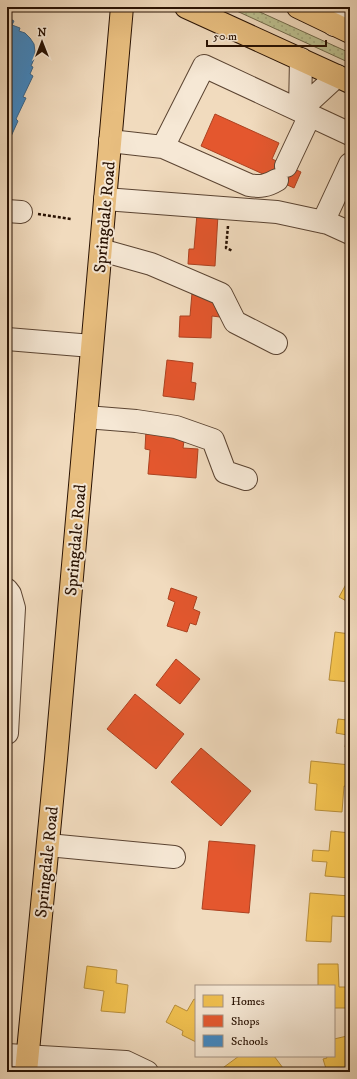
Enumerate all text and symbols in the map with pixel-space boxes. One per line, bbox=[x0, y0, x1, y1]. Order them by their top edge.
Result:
north arrow bbox=[22, 22, 62, 62]
scale bar bbox=[207, 22, 326, 48]
text: N bbox=[37, 26, 47, 40]
text: 50 m bbox=[213, 29, 237, 44]
street label: Springdale Road bbox=[89, 160, 121, 274]
street label: Springdale Road bbox=[60, 483, 92, 597]
street label: Springdale Road bbox=[30, 805, 64, 919]
legend bbox=[195, 985, 335, 1057]
text: Homes bbox=[231, 994, 265, 1009]
text: Shops bbox=[231, 1014, 259, 1029]
text: Schools bbox=[231, 1034, 268, 1049]

